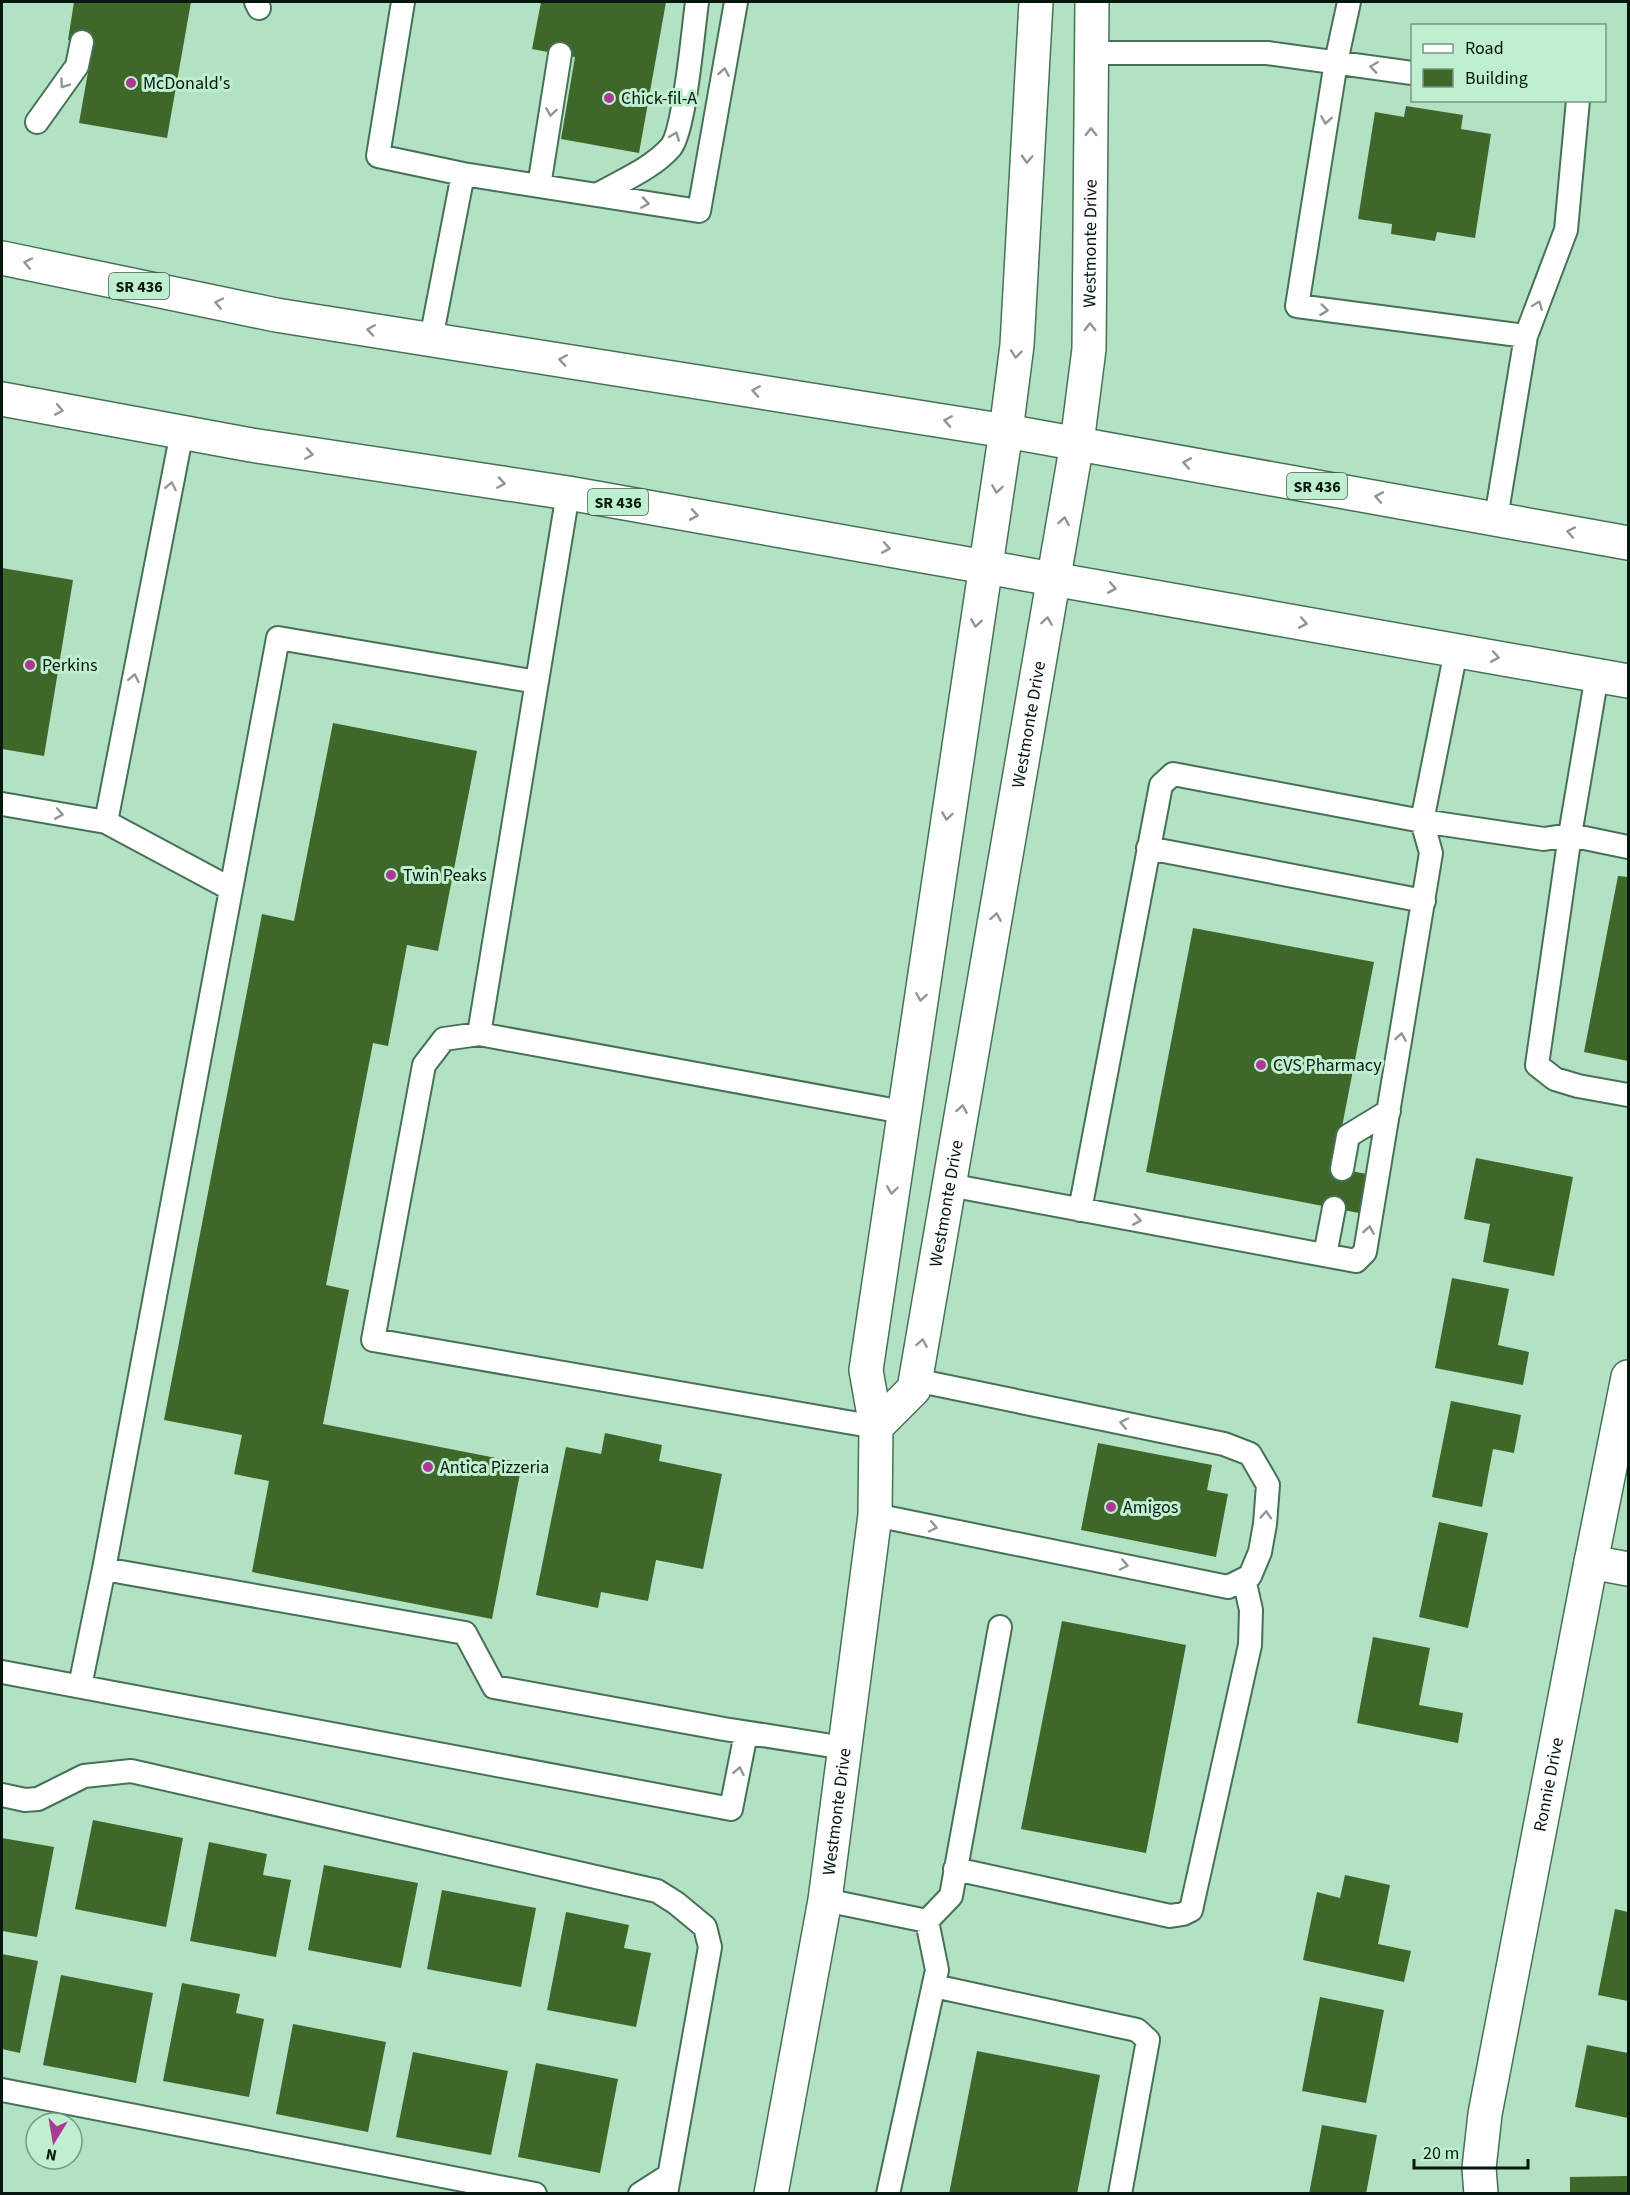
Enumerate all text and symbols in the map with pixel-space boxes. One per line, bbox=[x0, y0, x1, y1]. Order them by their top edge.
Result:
legend bbox=[1411, 24, 1606, 102]
text: Road bbox=[1465, 36, 1504, 61]
one-way arrow bbox=[1369, 62, 1379, 74]
text: Building bbox=[1465, 66, 1528, 91]
one-way arrow bbox=[717, 67, 730, 77]
place label: McDonald's bbox=[143, 71, 230, 96]
marker: McDonald's bbox=[124, 76, 138, 90]
one-way arrow bbox=[60, 77, 71, 88]
place label: Chick-fil-A bbox=[621, 86, 697, 111]
marker: Chick-fil-A bbox=[602, 91, 616, 105]
one-way arrow bbox=[545, 107, 558, 117]
one-way arrow bbox=[1321, 115, 1333, 124]
one-way arrow bbox=[1085, 128, 1097, 137]
one-way arrow bbox=[668, 131, 681, 141]
one-way arrow bbox=[1021, 155, 1034, 164]
street label: Westmonte Drive bbox=[1077, 179, 1103, 308]
one-way arrow bbox=[641, 196, 650, 208]
one-way arrow bbox=[23, 258, 33, 271]
road number: SR 436 bbox=[109, 273, 169, 299]
one-way arrow bbox=[214, 297, 224, 310]
one-way arrow bbox=[1530, 300, 1543, 310]
one-way arrow bbox=[1319, 303, 1328, 315]
one-way arrow bbox=[1083, 323, 1096, 332]
one-way arrow bbox=[366, 324, 375, 336]
one-way arrow bbox=[1010, 349, 1023, 358]
one-way arrow bbox=[559, 354, 569, 367]
one-way arrow bbox=[751, 385, 760, 397]
one-way arrow bbox=[54, 403, 64, 416]
one-way arrow bbox=[944, 416, 953, 428]
one-way arrow bbox=[304, 447, 313, 459]
one-way arrow bbox=[1183, 457, 1193, 470]
road number: SR 436 bbox=[1287, 473, 1347, 499]
one-way arrow bbox=[497, 476, 506, 488]
one-way arrow bbox=[164, 482, 177, 492]
one-way arrow bbox=[991, 483, 1004, 493]
road number: SR 436 bbox=[588, 489, 648, 515]
one-way arrow bbox=[1375, 491, 1385, 504]
one-way arrow bbox=[688, 508, 698, 521]
one-way arrow bbox=[1057, 516, 1070, 526]
one-way arrow bbox=[1566, 526, 1576, 539]
one-way arrow bbox=[881, 542, 890, 554]
one-way arrow bbox=[1107, 582, 1116, 594]
one-way arrow bbox=[1298, 616, 1308, 629]
one-way arrow bbox=[1040, 617, 1052, 626]
one-way arrow bbox=[970, 618, 983, 628]
one-way arrow bbox=[1491, 651, 1500, 663]
place label: Perkins bbox=[42, 653, 98, 678]
marker: Perkins bbox=[23, 658, 37, 672]
street label: Westmonte Drive bbox=[1006, 659, 1052, 790]
one-way arrow bbox=[127, 673, 140, 683]
one-way arrow bbox=[54, 807, 64, 820]
one-way arrow bbox=[942, 812, 954, 821]
place label: Twin Peaks bbox=[403, 863, 487, 888]
marker: Twin Peaks bbox=[384, 868, 398, 882]
one-way arrow bbox=[989, 912, 1001, 922]
one-way arrow bbox=[915, 993, 927, 1002]
one-way arrow bbox=[1394, 1033, 1407, 1043]
place label: CVS Pharmacy bbox=[1273, 1053, 1382, 1078]
marker: CVS Pharmacy bbox=[1254, 1058, 1268, 1072]
one-way arrow bbox=[955, 1105, 968, 1115]
street label: Westmonte Drive bbox=[923, 1138, 970, 1269]
one-way arrow bbox=[886, 1186, 898, 1195]
one-way arrow bbox=[1132, 1213, 1142, 1226]
one-way arrow bbox=[1363, 1225, 1375, 1234]
one-way arrow bbox=[915, 1338, 927, 1347]
one-way arrow bbox=[1120, 1417, 1130, 1430]
place label: Antica Pizzeria bbox=[440, 1455, 549, 1480]
marker: Antica Pizzeria bbox=[421, 1460, 435, 1474]
place label: Amigos bbox=[1123, 1495, 1178, 1520]
marker: Amigos bbox=[1104, 1500, 1118, 1514]
one-way arrow bbox=[1259, 1510, 1272, 1519]
one-way arrow bbox=[927, 1519, 937, 1532]
one-way arrow bbox=[1118, 1558, 1128, 1571]
street label: Ronnie Drive bbox=[1527, 1735, 1570, 1834]
street label: Westmonte Drive bbox=[816, 1746, 858, 1877]
one-way arrow bbox=[732, 1766, 745, 1776]
north arrow bbox=[24, 2111, 84, 2171]
scale bar bbox=[1414, 2132, 1528, 2170]
text: 20 m bbox=[1423, 2141, 1459, 2166]
text: N bbox=[44, 2143, 59, 2167]

